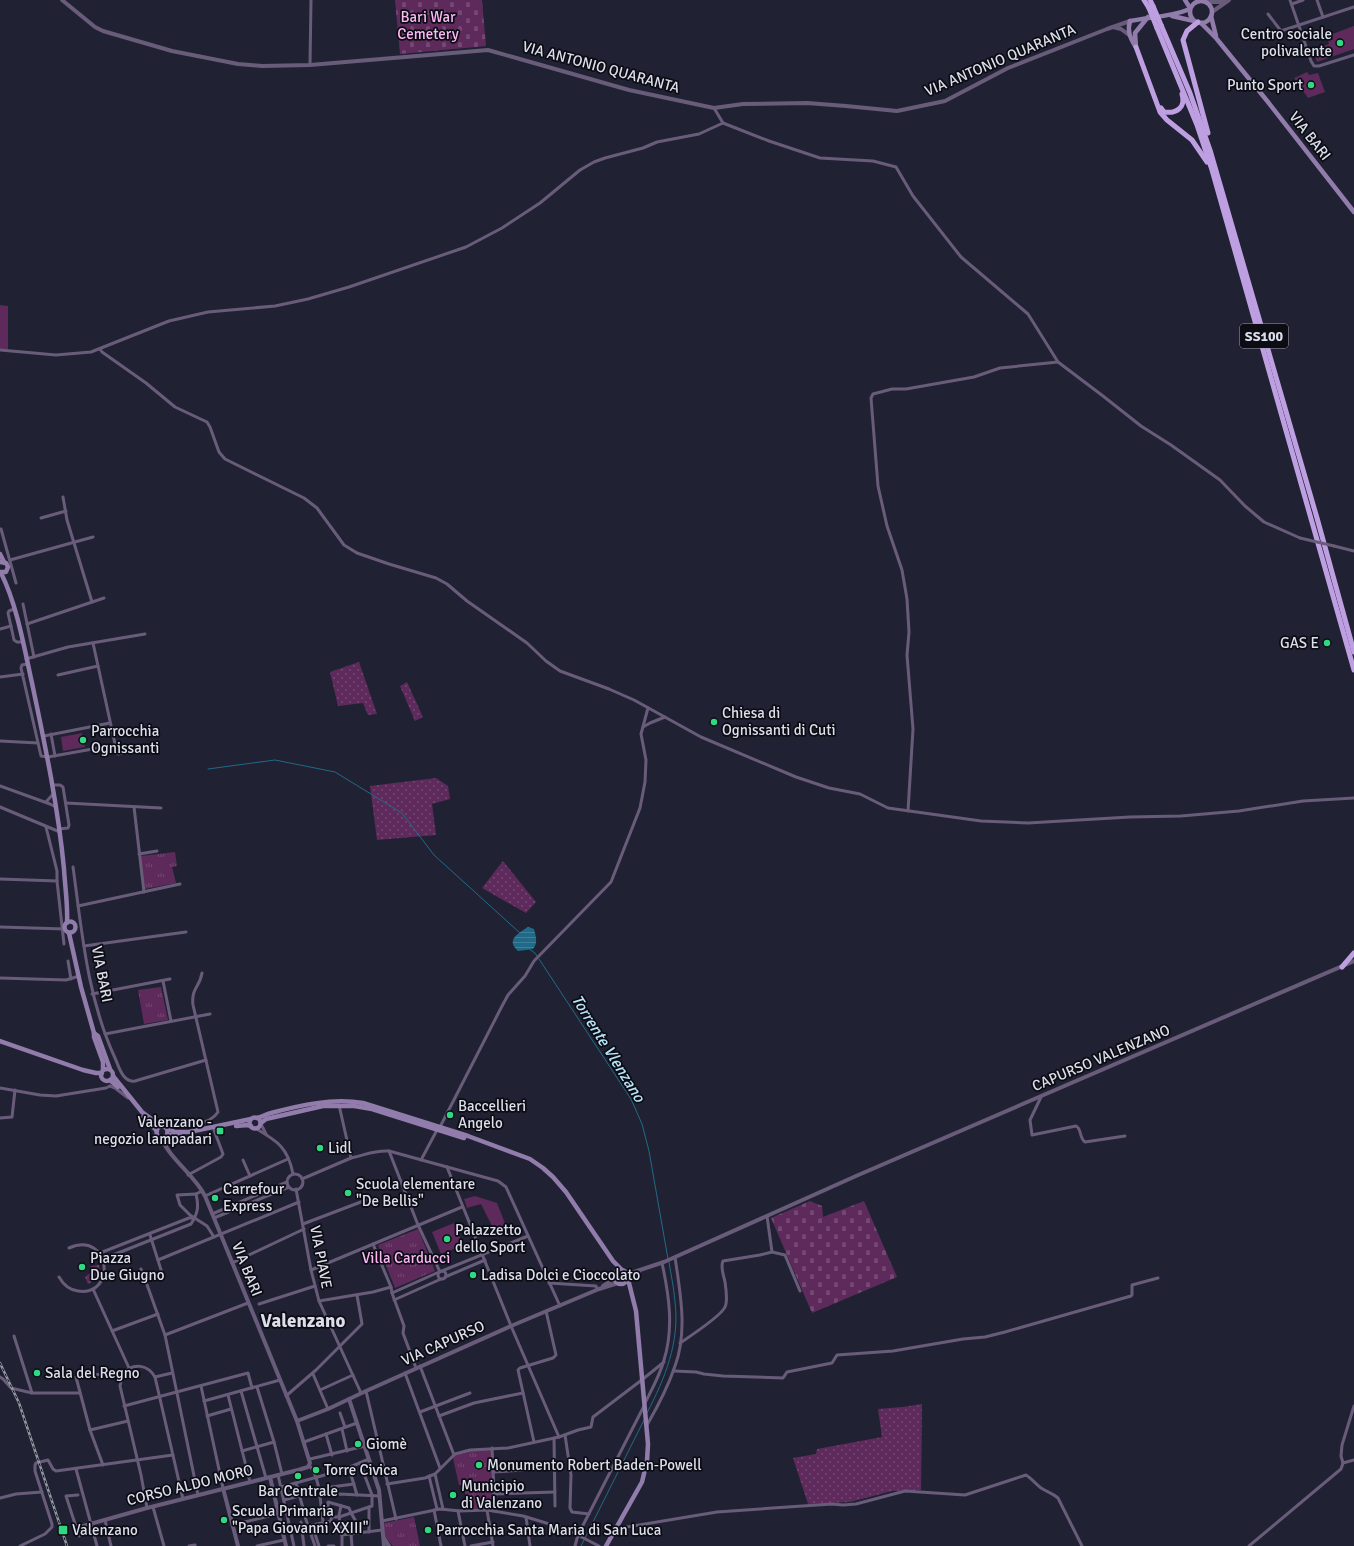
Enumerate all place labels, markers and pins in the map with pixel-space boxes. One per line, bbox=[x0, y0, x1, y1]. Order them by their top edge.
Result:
place label: Centro sociale polivalente bbox=[1241, 25, 1332, 60]
marker: Centro sociale polivalente bbox=[1335, 38, 1345, 48]
place label: Punto Sport bbox=[1227, 76, 1303, 94]
marker: Punto Sport bbox=[1306, 80, 1316, 90]
place label: GAS E bbox=[1280, 634, 1319, 652]
marker: GAS E bbox=[1322, 638, 1332, 648]
place label: Chiesa di Ognissanti di Cuti bbox=[722, 704, 836, 739]
marker: Chiesa di Ognissanti di Cuti bbox=[709, 717, 719, 727]
place label: Parrocchia Ognissanti bbox=[91, 722, 159, 757]
marker: Parrocchia Ognissanti bbox=[78, 735, 88, 745]
place label: Baccellieri Angelo bbox=[458, 1097, 526, 1132]
marker: Baccellieri Angelo bbox=[445, 1110, 455, 1120]
place label: Valenzano - negozio lampadari bbox=[94, 1113, 212, 1148]
marker: Valenzano - negozio lampadari bbox=[215, 1126, 225, 1136]
place label: Lidl bbox=[328, 1139, 352, 1157]
marker: Lidl bbox=[315, 1143, 325, 1153]
place label: Scuola elementare "De Bellis" bbox=[356, 1175, 475, 1210]
place label: Carrefour Express bbox=[223, 1180, 285, 1215]
marker: Scuola elementare "De Bellis" bbox=[343, 1188, 353, 1198]
marker: Carrefour Express bbox=[210, 1193, 220, 1203]
place label: Palazzetto dello Sport bbox=[455, 1221, 525, 1256]
marker: Palazzetto dello Sport bbox=[442, 1234, 452, 1244]
place label: Piazza Due Giugno bbox=[90, 1249, 165, 1284]
marker: Piazza Due Giugno bbox=[77, 1262, 87, 1272]
place label: Ladisa Dolci e Cioccolato bbox=[481, 1266, 640, 1284]
marker: Ladisa Dolci e Cioccolato bbox=[468, 1270, 478, 1280]
place label: Sala del Regno bbox=[45, 1364, 140, 1382]
marker: Sala del Regno bbox=[32, 1368, 42, 1378]
place label: Giomè bbox=[366, 1435, 407, 1453]
marker: Giomè bbox=[353, 1439, 363, 1449]
place label: Monumento Robert Baden-Powell bbox=[487, 1456, 702, 1474]
marker: Monumento Robert Baden-Powell bbox=[474, 1460, 484, 1470]
place label: Torre Civica bbox=[324, 1461, 398, 1479]
marker: Torre Civica bbox=[311, 1465, 321, 1475]
marker: Bar Centrale bbox=[293, 1471, 303, 1481]
place label: Municipio di Valenzano bbox=[461, 1477, 542, 1512]
place label: Bar Centrale bbox=[258, 1482, 338, 1500]
marker: Municipio di Valenzano bbox=[448, 1490, 458, 1500]
place label: Scuola Primaria "Papa Giovanni XXIII" bbox=[232, 1502, 369, 1537]
marker: Scuola Primaria "Papa Giovanni XXIII" bbox=[219, 1515, 229, 1525]
place label: Valenzano bbox=[72, 1521, 138, 1539]
place label: Parrocchia Santa Maria di San Luca bbox=[436, 1521, 661, 1539]
marker: Valenzano bbox=[57, 1524, 69, 1536]
marker: Parrocchia Santa Maria di San Luca bbox=[423, 1525, 433, 1535]

